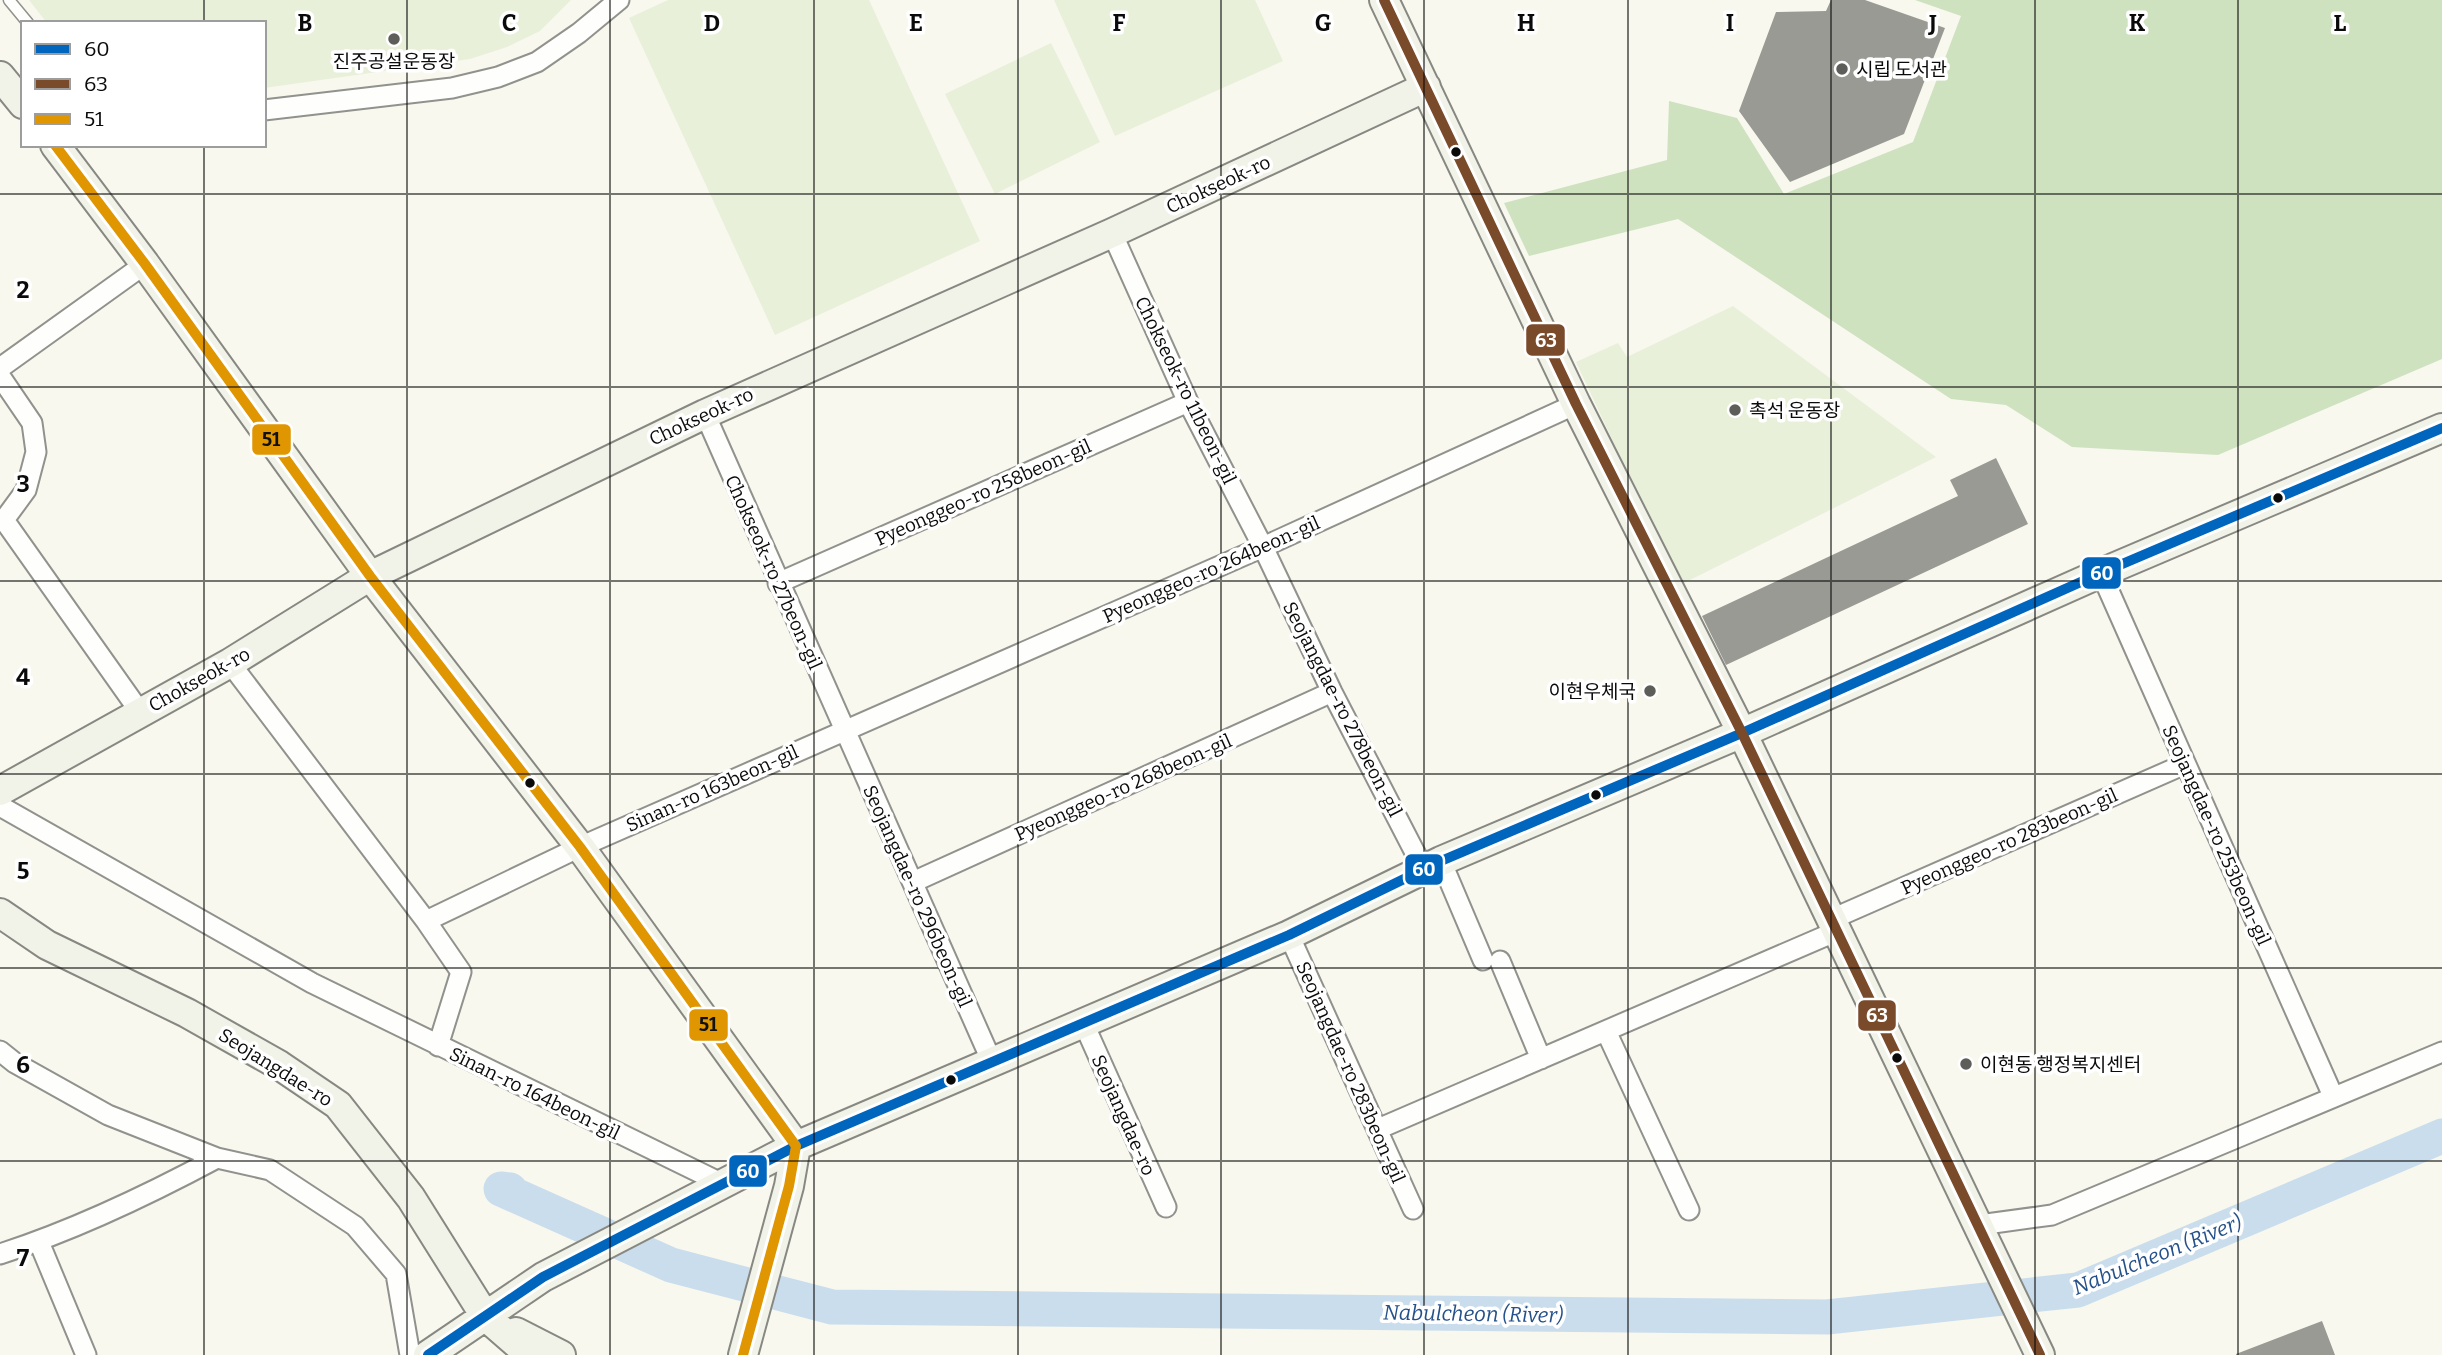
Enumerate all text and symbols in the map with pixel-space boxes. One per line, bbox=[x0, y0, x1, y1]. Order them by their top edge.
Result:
text: B bbox=[298, 9, 312, 37]
text: C bbox=[502, 9, 516, 37]
text: D bbox=[704, 9, 720, 37]
text: E bbox=[909, 9, 923, 37]
text: F bbox=[1113, 9, 1126, 37]
text: G bbox=[1315, 9, 1332, 37]
text: H bbox=[1517, 9, 1535, 37]
text: I bbox=[1726, 9, 1734, 37]
text: J bbox=[1927, 9, 1937, 37]
text: K bbox=[2129, 9, 2146, 37]
text: L bbox=[2334, 9, 2347, 37]
legend bbox=[21, 21, 266, 147]
marker: 진주공설운동장 bbox=[386, 31, 402, 47]
text: 60 bbox=[84, 36, 110, 62]
place label: 진주공설운동장 bbox=[333, 50, 455, 73]
place label: 시립 도서관 bbox=[1856, 58, 1947, 81]
marker: 시립 도서관 bbox=[1834, 61, 1850, 77]
text: 63 bbox=[84, 71, 108, 97]
text: 51 bbox=[84, 106, 104, 132]
unlabelled marker bbox=[1449, 145, 1463, 159]
street label: Chokseok-ro bbox=[1162, 150, 1274, 219]
text: 2 bbox=[17, 276, 30, 304]
street label: Chokseok-ro 11beon-gil bbox=[1130, 292, 1241, 488]
line badge: 63 bbox=[1525, 323, 1566, 357]
text: 63 bbox=[1535, 329, 1557, 352]
street label: Chokseok-ro bbox=[645, 382, 757, 451]
place label: 촉석 운동장 bbox=[1749, 399, 1840, 422]
marker: 촉석 운동장 bbox=[1727, 402, 1743, 418]
line badge: 51 bbox=[251, 423, 292, 456]
text: 51 bbox=[262, 428, 281, 451]
street label: Pyeonggeo-ro 258beon-gil bbox=[872, 434, 1095, 551]
text: 3 bbox=[16, 470, 30, 498]
street label: Chokseok-ro 27beon-gil bbox=[720, 471, 827, 673]
unlabelled marker bbox=[2271, 491, 2285, 505]
street label: Pyeonggeo-ro 264beon-gil bbox=[1099, 511, 1323, 628]
line badge: 60 bbox=[2081, 556, 2122, 590]
text: 60 bbox=[2090, 562, 2114, 585]
street label: Seojangdae-ro 278beon-gil bbox=[1278, 598, 1407, 821]
street label: Chokseok-ro bbox=[144, 642, 254, 717]
text: 4 bbox=[16, 663, 30, 691]
place label: 이현우체국 bbox=[1549, 680, 1636, 703]
marker: 이현우체국 bbox=[1642, 683, 1658, 699]
street label: Seojangdae-ro 253beon-gil bbox=[2157, 721, 2276, 949]
street label: Pyeonggeo-ro 268beon-gil bbox=[1011, 729, 1235, 846]
street label: Sinan-ro 163beon-gil bbox=[623, 740, 802, 837]
unlabelled marker bbox=[523, 776, 537, 790]
street label: Seojangdae-ro 296beon-gil bbox=[858, 782, 977, 1011]
street label: Pyeonggeo-ro 283beon-gil bbox=[1897, 783, 2121, 900]
unlabelled marker bbox=[1589, 788, 1603, 802]
line badge: 60 bbox=[1404, 853, 1444, 886]
text: 5 bbox=[17, 857, 29, 885]
text: 60 bbox=[1412, 858, 1436, 881]
street label: Seojangdae-ro 283beon-gil bbox=[1291, 958, 1410, 1187]
line badge: 63 bbox=[1857, 999, 1897, 1032]
text: 63 bbox=[1866, 1004, 1888, 1027]
line badge: 51 bbox=[688, 1008, 729, 1042]
text: 51 bbox=[699, 1013, 718, 1036]
street label: Seojangdae-ro bbox=[215, 1023, 337, 1112]
street label: Sinan-ro 164beon-gil bbox=[446, 1042, 624, 1145]
text: 6 bbox=[16, 1051, 30, 1079]
street label: Seojangdae-ro bbox=[1087, 1051, 1160, 1179]
unlabelled marker bbox=[1890, 1051, 1904, 1065]
place label: 이현동 행정복지센터 bbox=[1980, 1053, 2141, 1076]
marker: 이현동 행정복지센터 bbox=[1958, 1056, 1974, 1072]
unlabelled marker bbox=[944, 1073, 958, 1087]
line badge: 60 bbox=[728, 1154, 768, 1188]
text: 60 bbox=[736, 1160, 760, 1183]
water label: Nabulcheon (River) bbox=[2069, 1209, 2246, 1301]
text: 7 bbox=[17, 1244, 30, 1272]
water label: Nabulcheon (River) bbox=[1383, 1299, 1564, 1329]

